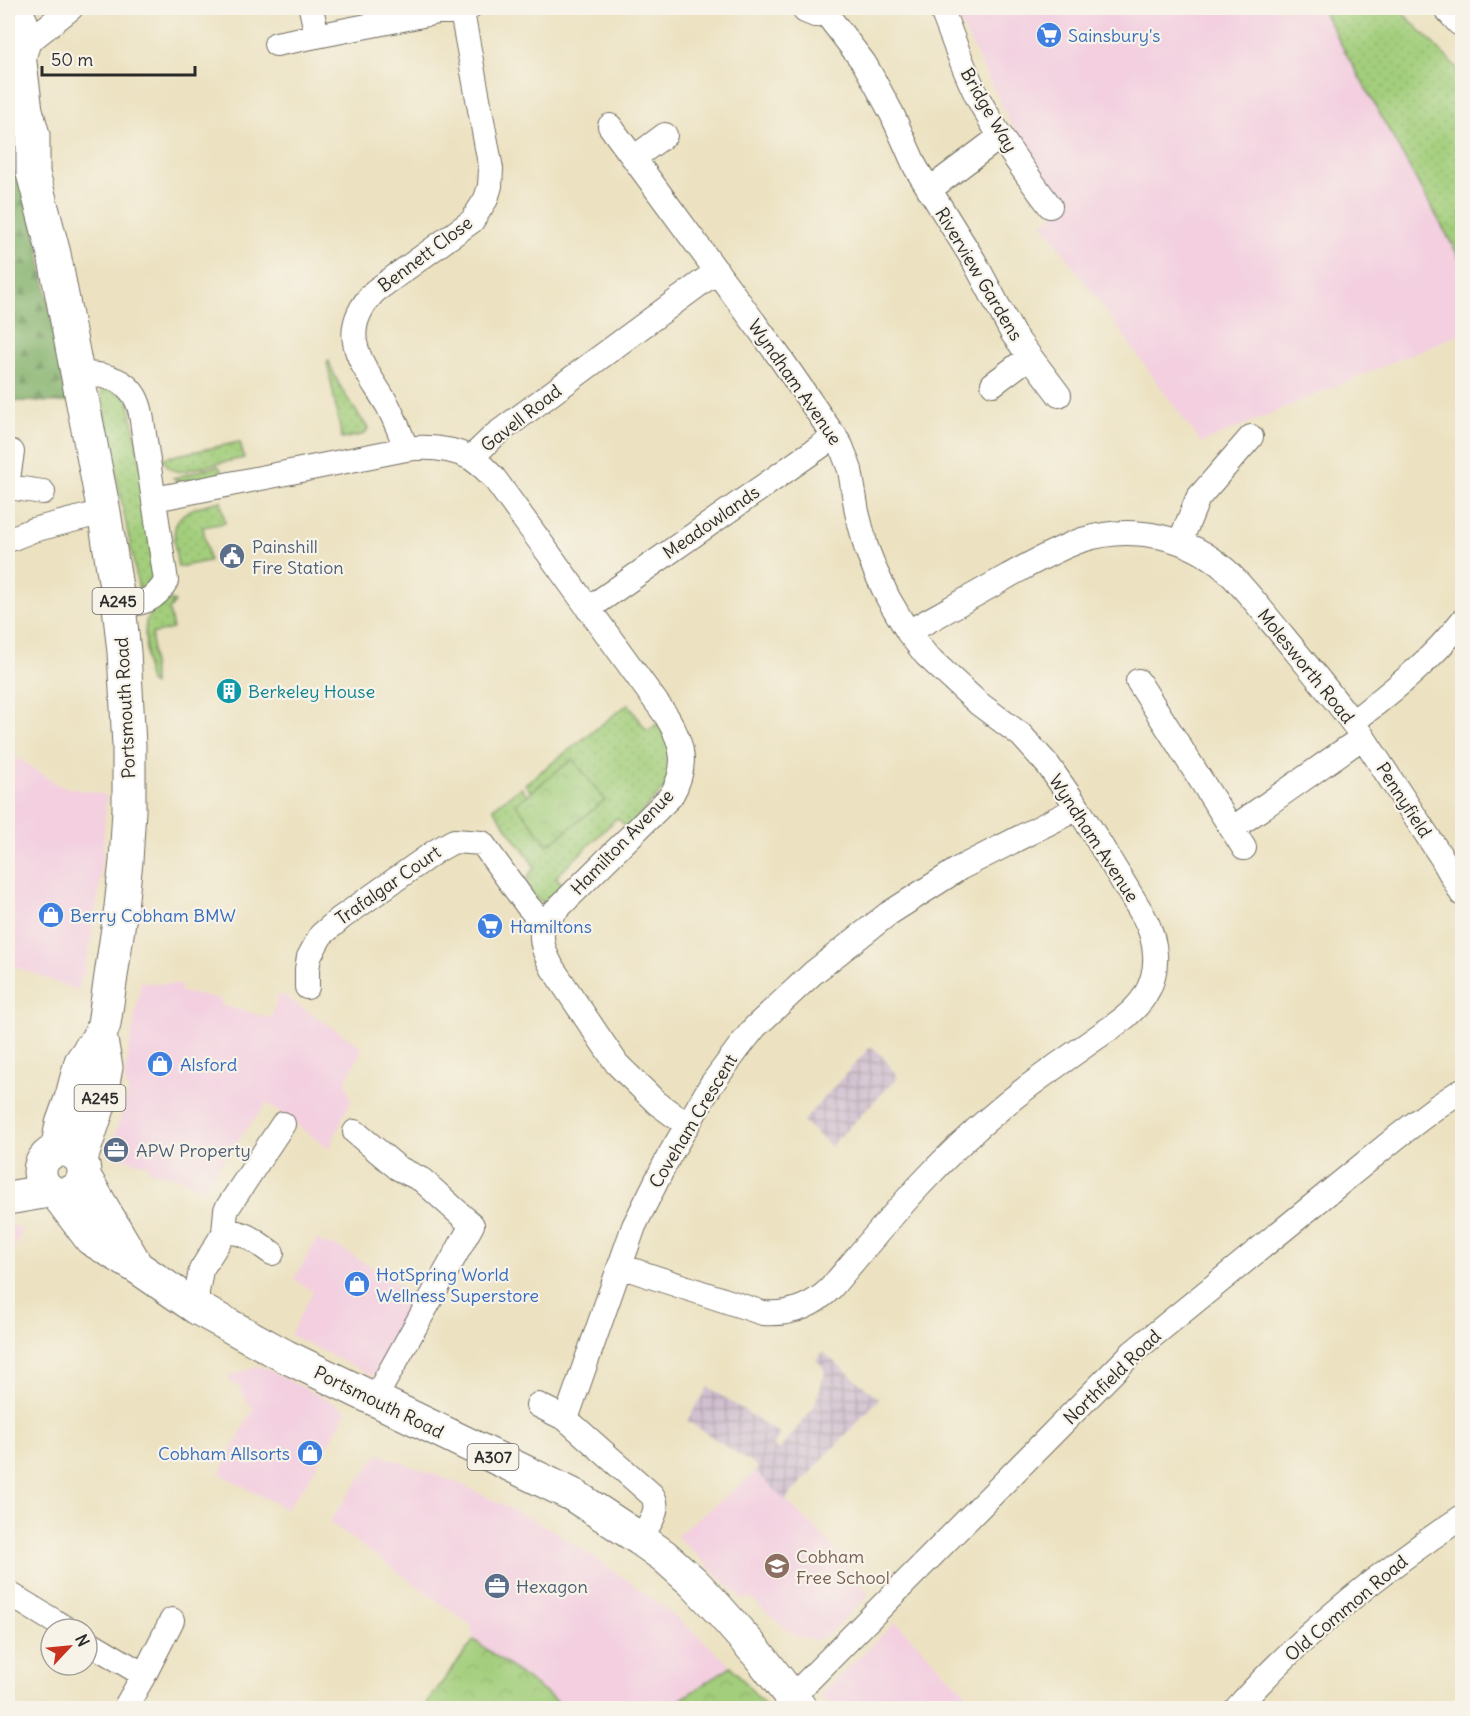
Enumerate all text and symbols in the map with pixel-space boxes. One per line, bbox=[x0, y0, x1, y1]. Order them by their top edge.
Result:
supermarket icon: Sainsbury's bbox=[1034, 20, 1064, 50]
place label: Sainsbury's bbox=[1068, 24, 1161, 47]
scale bar bbox=[42, 39, 195, 77]
text: 50 m bbox=[51, 48, 93, 71]
street label: Bridge Way bbox=[956, 64, 1022, 156]
street label: Riverview Gardens bbox=[930, 203, 1028, 345]
street label: Bennett Close bbox=[373, 211, 477, 297]
street label: Wyndham Avenue bbox=[743, 315, 847, 449]
street label: Gavell Road bbox=[476, 379, 566, 457]
street label: Meadowlands bbox=[658, 480, 764, 564]
place label: Painshill Fire Station bbox=[252, 535, 344, 579]
public building icon: Painshill Fire Station bbox=[217, 541, 247, 571]
road number: A245 bbox=[92, 588, 144, 614]
street label: Molesworth Road bbox=[1253, 604, 1360, 728]
street label: Portsmouth Road bbox=[110, 636, 140, 779]
building icon: Berkeley House bbox=[214, 676, 244, 706]
place label: Berkeley House bbox=[248, 680, 375, 703]
street label: Pennyfield bbox=[1371, 758, 1437, 842]
street label: Wyndham Avenue bbox=[1044, 770, 1144, 906]
street label: Hamilton Avenue bbox=[566, 784, 678, 900]
street label: Trafalgar Court bbox=[331, 840, 445, 930]
shop icon: Berry Cobham BMW bbox=[36, 900, 66, 930]
place label: Berry Cobham BMW bbox=[70, 904, 236, 927]
supermarket icon: Hamiltons bbox=[475, 911, 505, 941]
place label: Hamiltons bbox=[510, 915, 592, 938]
shop icon: Alsford bbox=[145, 1049, 175, 1079]
street label: Coveham Crescent bbox=[644, 1050, 742, 1192]
place label: Alsford bbox=[180, 1053, 238, 1076]
road number: A245 bbox=[74, 1085, 126, 1111]
office icon: APW Property bbox=[101, 1135, 131, 1165]
place label: APW Property bbox=[136, 1139, 251, 1162]
place label: HotSpring World Wellness Superstore bbox=[376, 1263, 539, 1307]
shop icon: HotSpring World Wellness Superstore bbox=[342, 1269, 372, 1299]
street label: Northfield Road bbox=[1058, 1324, 1166, 1429]
street label: Portsmouth Road bbox=[310, 1361, 448, 1444]
shop icon: Cobham Allsorts bbox=[295, 1438, 325, 1468]
place label: Cobham Allsorts bbox=[158, 1442, 290, 1465]
road number: A307 bbox=[468, 1444, 518, 1470]
place label: Cobham Free School bbox=[796, 1545, 890, 1589]
street label: Old Common Road bbox=[1280, 1550, 1412, 1666]
school or university icon: Cobham Free School bbox=[762, 1551, 792, 1581]
office icon: Hexagon bbox=[482, 1571, 512, 1601]
place label: Hexagon bbox=[516, 1575, 588, 1598]
north arrow bbox=[39, 1617, 99, 1677]
text: N bbox=[71, 1631, 94, 1650]

